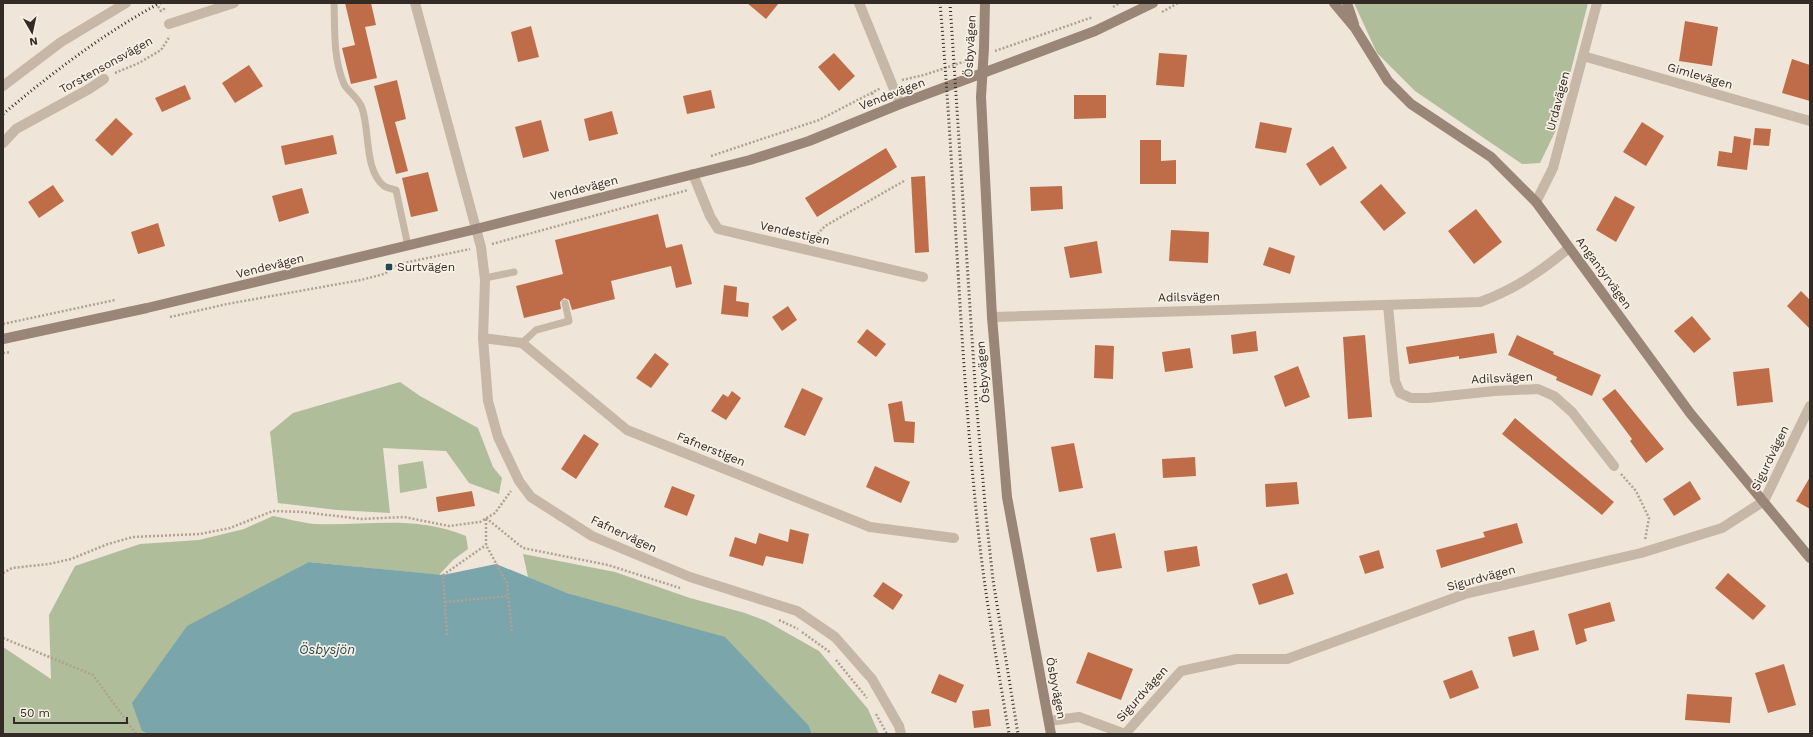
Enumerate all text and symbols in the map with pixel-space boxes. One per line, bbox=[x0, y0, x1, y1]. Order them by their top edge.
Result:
north arrow bbox=[12, 12, 52, 52]
street label: Ösbyvägen bbox=[961, 14, 979, 78]
text: N bbox=[28, 34, 39, 48]
street label: Torstensonsvägen bbox=[57, 34, 155, 96]
street label: Gimlevägen bbox=[1666, 60, 1734, 92]
street label: Urdavägen bbox=[1543, 70, 1573, 132]
street label: Vendevägen bbox=[857, 75, 927, 113]
street label: Vendevägen bbox=[549, 173, 619, 203]
street label: Vendestigen bbox=[759, 218, 831, 248]
street label: Angantyrvägen bbox=[1573, 234, 1635, 312]
street label: Vendevägen bbox=[235, 251, 305, 281]
place label: Surtvägen bbox=[397, 260, 455, 274]
marker: Surtvägen bbox=[384, 262, 394, 272]
street label: Adilsvägen bbox=[1158, 289, 1220, 305]
street label: Ösbyvägen bbox=[973, 340, 993, 404]
street label: Adilsvägen bbox=[1471, 369, 1533, 387]
street label: Sigurdvägen bbox=[1748, 423, 1792, 493]
street label: Fafnerstigen bbox=[675, 429, 747, 469]
street label: Fafnervägen bbox=[589, 513, 659, 555]
street label: Sigurdvägen bbox=[1445, 562, 1517, 594]
water label: Ösbysjön bbox=[299, 642, 355, 657]
street label: Ösbyvägen bbox=[1043, 656, 1069, 720]
street label: Sigurdvägen bbox=[1113, 663, 1171, 725]
scale bar bbox=[14, 699, 127, 725]
text: 50 m bbox=[20, 706, 50, 720]

